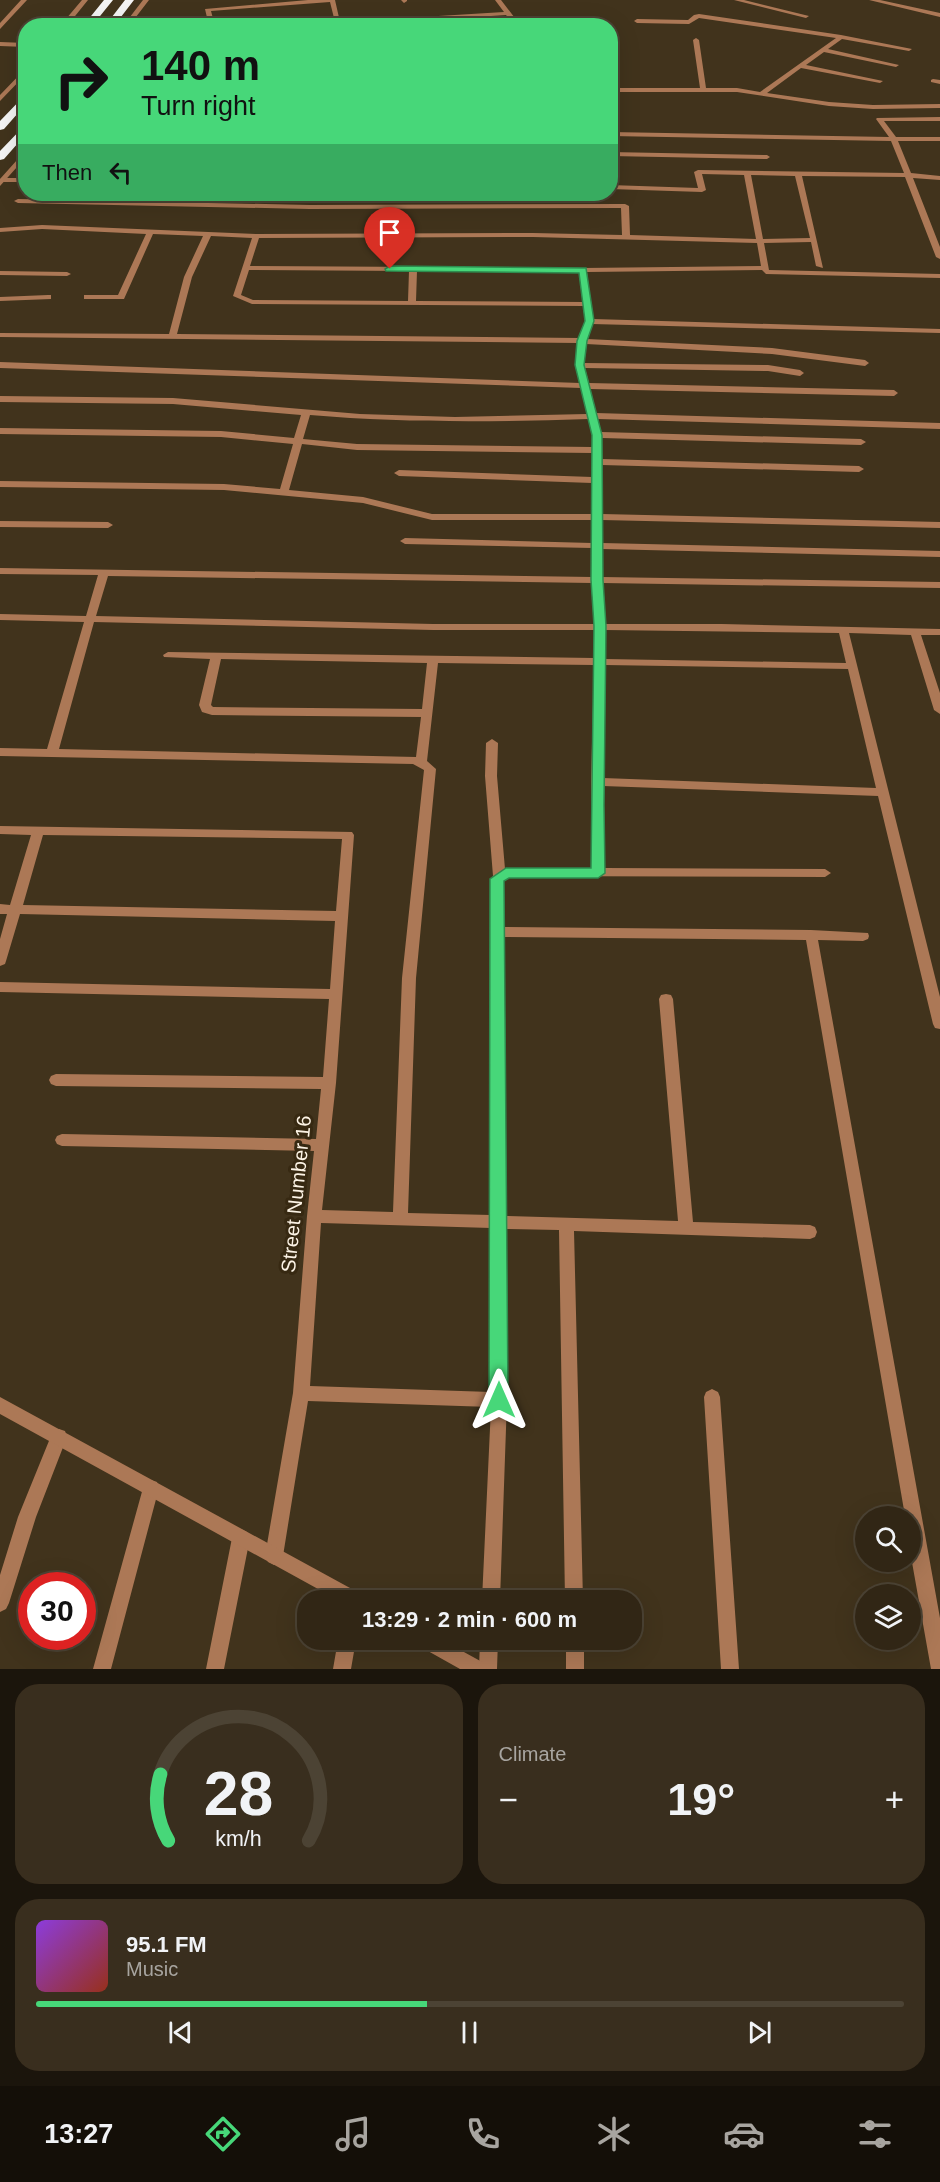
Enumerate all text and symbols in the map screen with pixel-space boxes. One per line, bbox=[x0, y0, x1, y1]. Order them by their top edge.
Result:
icon: right bbox=[42, 42, 120, 120]
text: 140 m bbox=[141, 42, 260, 89]
text: Turn right bbox=[141, 91, 256, 121]
icon: left bbox=[104, 156, 137, 189]
text: Then bbox=[42, 160, 92, 185]
pin bbox=[364, 207, 415, 269]
icon: arrive bbox=[373, 216, 406, 249]
street label: Street Number 16 bbox=[277, 1114, 315, 1274]
position arrow bbox=[467, 1368, 531, 1432]
map controls bbox=[855, 1506, 921, 1650]
button: search bbox=[855, 1506, 921, 1572]
speed limit sign: 30 bbox=[18, 1572, 96, 1650]
button: layers bbox=[855, 1584, 921, 1650]
text: 13:29 · 2 min · 600 m bbox=[362, 1607, 577, 1632]
text: Climate bbox=[499, 1743, 566, 1765]
text: 28 bbox=[204, 1759, 273, 1828]
text: 19° bbox=[667, 1774, 735, 1825]
text: − bbox=[499, 1781, 518, 1818]
text: + bbox=[885, 1781, 904, 1818]
text: km/h bbox=[216, 1827, 262, 1851]
text: 95.1 FM bbox=[126, 1932, 207, 1957]
text: Music bbox=[126, 1958, 178, 1980]
icon: previous bbox=[164, 2016, 197, 2049]
icon: pause bbox=[453, 2016, 486, 2049]
icon: next bbox=[743, 2016, 776, 2049]
icon: directions bbox=[202, 2113, 244, 2155]
icon: music bbox=[332, 2113, 374, 2155]
icon: phone bbox=[462, 2113, 504, 2155]
icon: climate bbox=[593, 2113, 635, 2155]
icon: car bbox=[723, 2113, 765, 2155]
icon: filters bbox=[854, 2113, 896, 2155]
text: 13:27 bbox=[44, 2119, 113, 2149]

